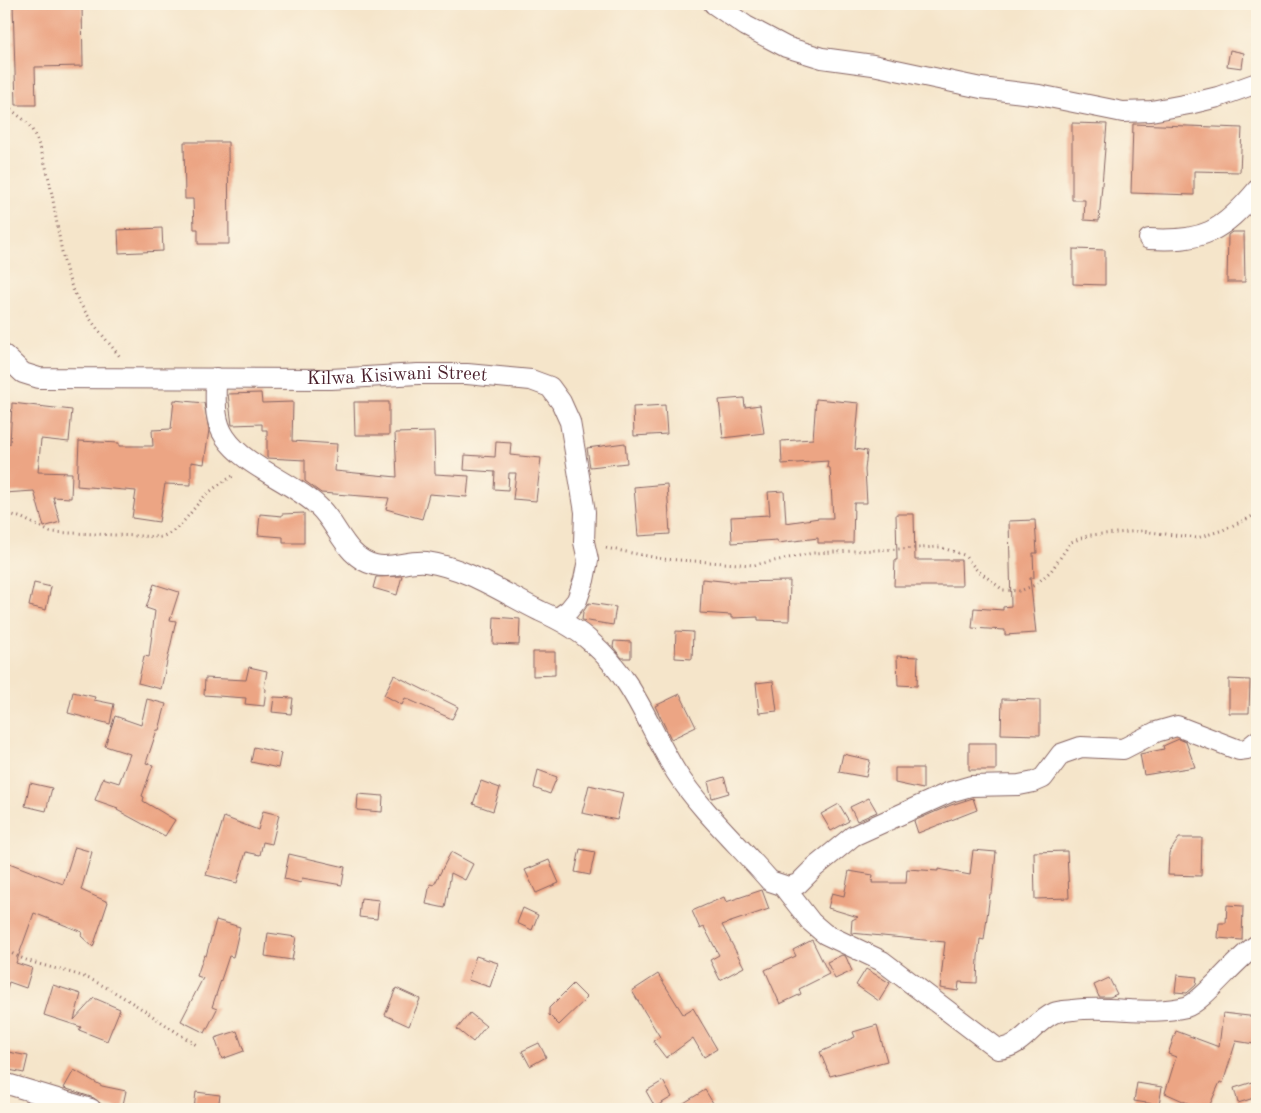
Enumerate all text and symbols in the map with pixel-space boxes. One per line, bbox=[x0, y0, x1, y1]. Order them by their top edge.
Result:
street label: Kilwa Kisiwani Street bbox=[306, 364, 488, 389]

